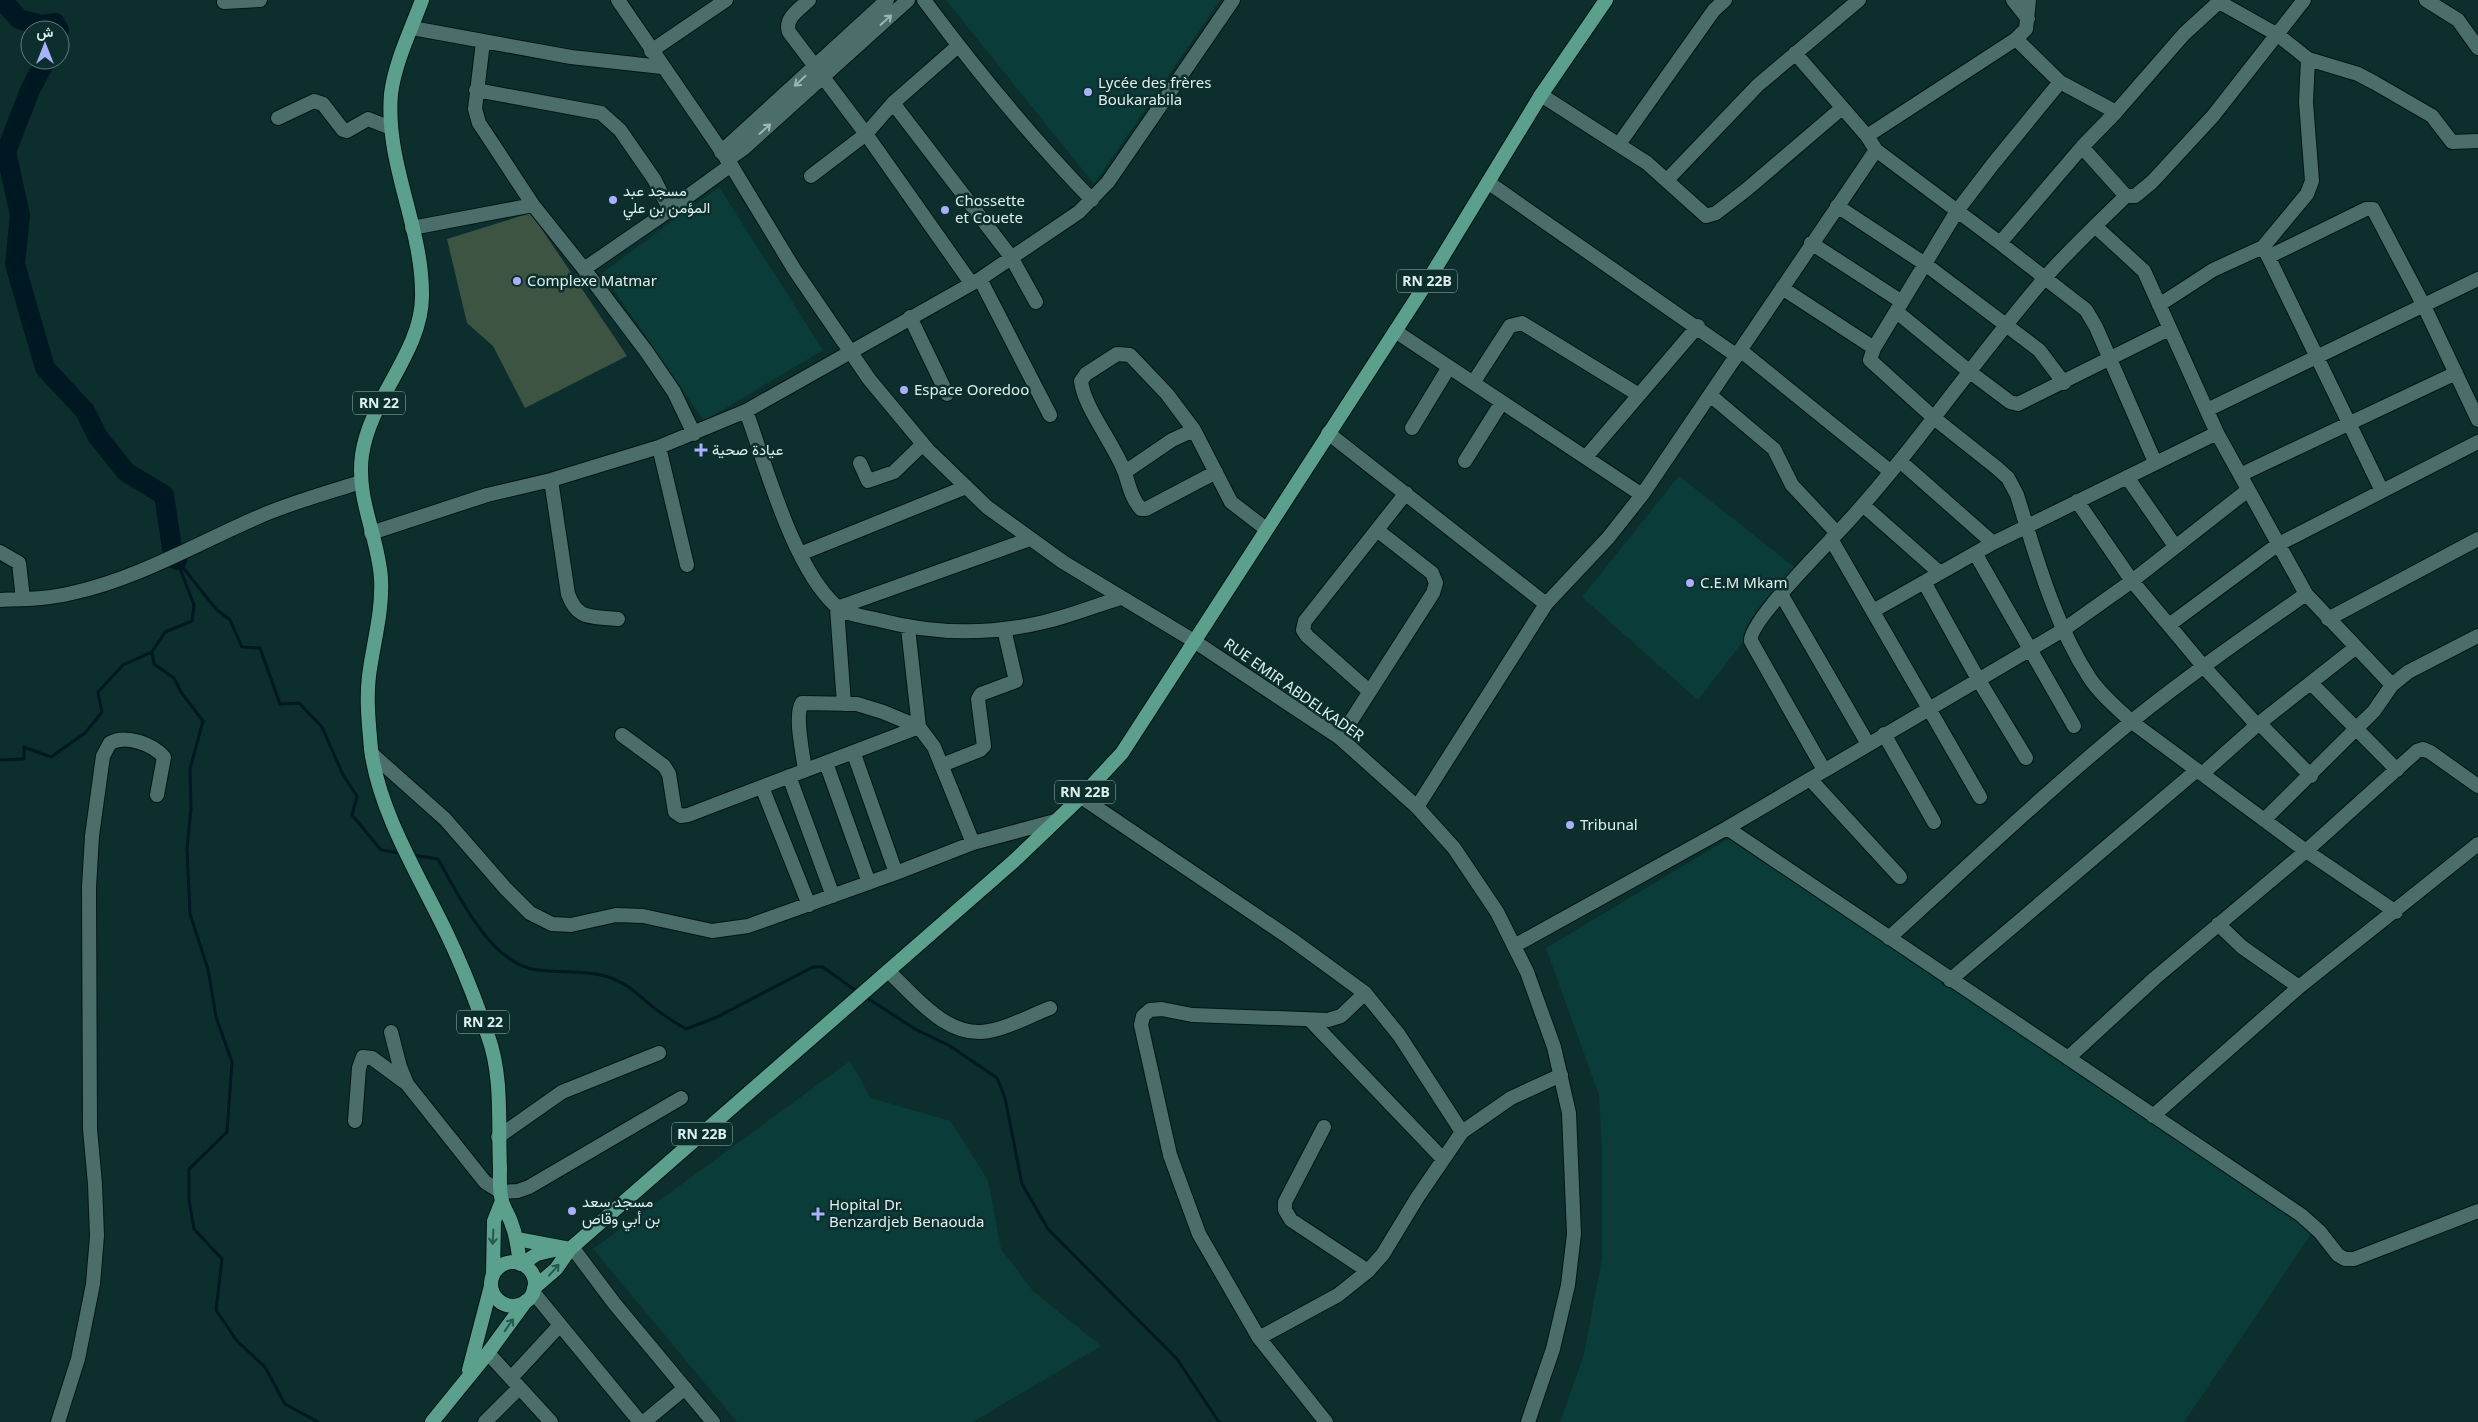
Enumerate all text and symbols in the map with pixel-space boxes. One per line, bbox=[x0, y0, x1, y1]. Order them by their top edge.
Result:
one-way arrow bbox=[879, 14, 892, 26]
north arrow bbox=[20, 20, 70, 70]
text: ش bbox=[37, 22, 54, 41]
place label: Lycée des frères Boukarabila bbox=[1098, 72, 1211, 109]
one-way arrow bbox=[793, 75, 806, 87]
marker: Lycée des frères Boukarabila bbox=[1082, 86, 1094, 98]
one-way arrow bbox=[758, 123, 771, 135]
place label: مسجد عبد المؤمن بن علي bbox=[623, 180, 710, 221]
place label: Chossette et Couete bbox=[955, 190, 1025, 227]
marker: مسجد عبد المؤمن بن علي bbox=[607, 194, 619, 206]
marker: Chossette et Couete bbox=[939, 204, 951, 216]
place label: Complexe Matmar bbox=[527, 270, 657, 290]
road number: RN 22B bbox=[1397, 270, 1457, 292]
marker: Complexe Matmar bbox=[511, 275, 523, 287]
place label: Espace Ooredoo bbox=[914, 379, 1029, 399]
marker: Espace Ooredoo bbox=[898, 384, 910, 396]
road number: RN 22 bbox=[353, 392, 405, 414]
place label: عيادة صحية bbox=[712, 439, 783, 459]
marker: عيادة صحية bbox=[694, 443, 708, 457]
place label: C.E.M Mkam bbox=[1700, 572, 1787, 592]
marker: C.E.M Mkam bbox=[1684, 577, 1696, 589]
street label: RUE EMIR ABDELKADER bbox=[1221, 633, 1369, 746]
road number: RN 22B bbox=[1055, 780, 1115, 804]
place label: Tribunal bbox=[1580, 814, 1638, 834]
marker: Tribunal bbox=[1564, 819, 1576, 831]
road number: RN 22 bbox=[457, 1010, 509, 1034]
road number: RN 22B bbox=[672, 1122, 732, 1146]
place label: مسجد سعد بن أبي وقاص bbox=[582, 1191, 660, 1232]
place label: Hopital Dr. Benzardjeb Benaouda bbox=[829, 1194, 984, 1231]
marker: مسجد سعد بن أبي وقاص bbox=[566, 1205, 578, 1217]
marker: Hopital Dr. Benzardjeb Benaouda bbox=[811, 1207, 825, 1221]
one-way arrow bbox=[489, 1229, 498, 1245]
one-way arrow bbox=[548, 1264, 559, 1277]
one-way arrow bbox=[504, 1319, 514, 1333]

